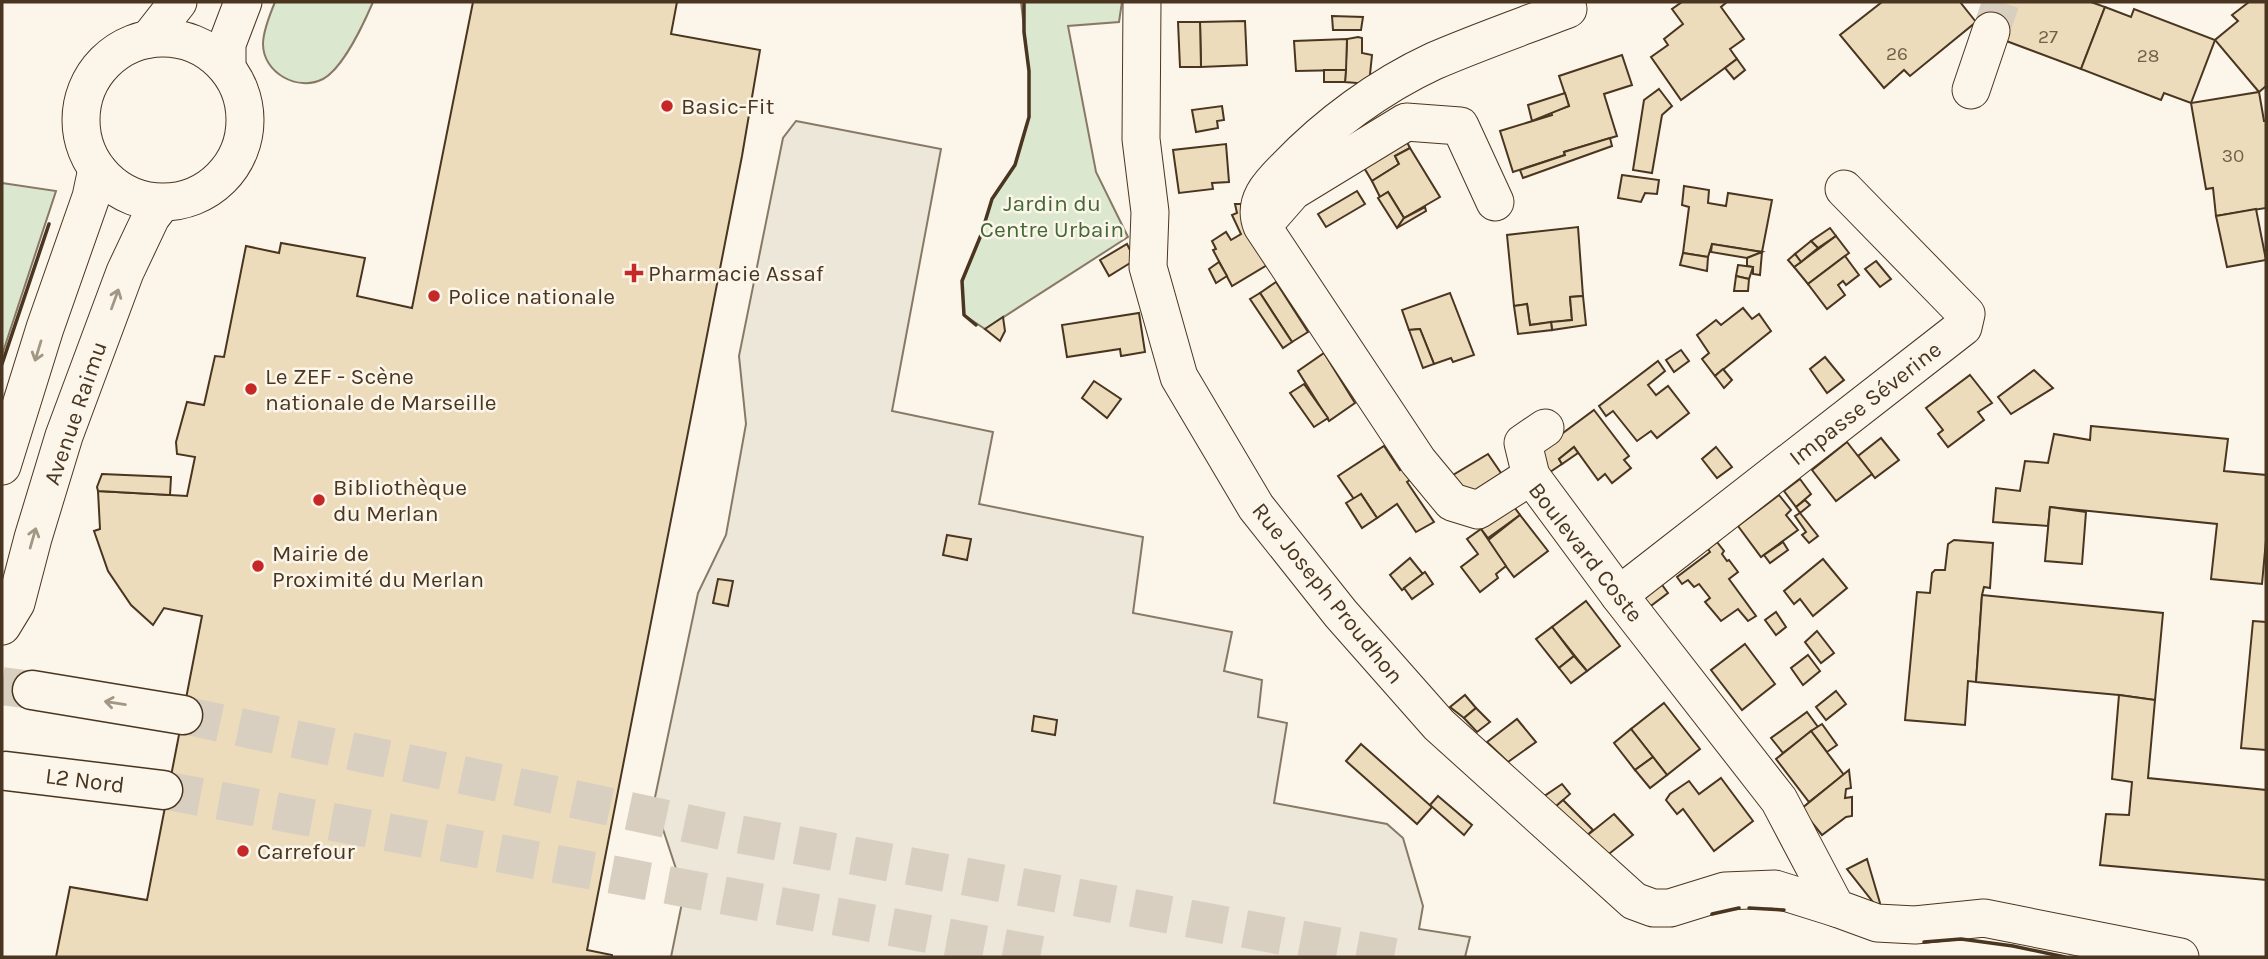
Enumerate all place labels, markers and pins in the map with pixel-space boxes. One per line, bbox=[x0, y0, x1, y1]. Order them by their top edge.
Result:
place label: Basic-Fit bbox=[681, 93, 775, 120]
marker: Basic-Fit bbox=[659, 98, 675, 114]
place label: Pharmacie Assaf bbox=[648, 260, 824, 287]
marker: Pharmacie Assaf bbox=[626, 265, 642, 281]
place label: Police nationale bbox=[448, 283, 615, 310]
marker: Police nationale bbox=[426, 288, 442, 304]
place label: Le ZEF - Scène nationale de Marseille bbox=[265, 363, 497, 416]
marker: Le ZEF - Scène nationale de Marseille bbox=[243, 381, 259, 397]
place label: Bibliothèque du Merlan bbox=[333, 474, 467, 527]
marker: Bibliothèque du Merlan bbox=[311, 492, 327, 508]
place label: Mairie de Proximité du Merlan bbox=[272, 540, 484, 593]
marker: Mairie de Proximité du Merlan bbox=[250, 558, 266, 574]
place label: Carrefour bbox=[257, 838, 356, 865]
marker: Carrefour bbox=[235, 843, 251, 859]

